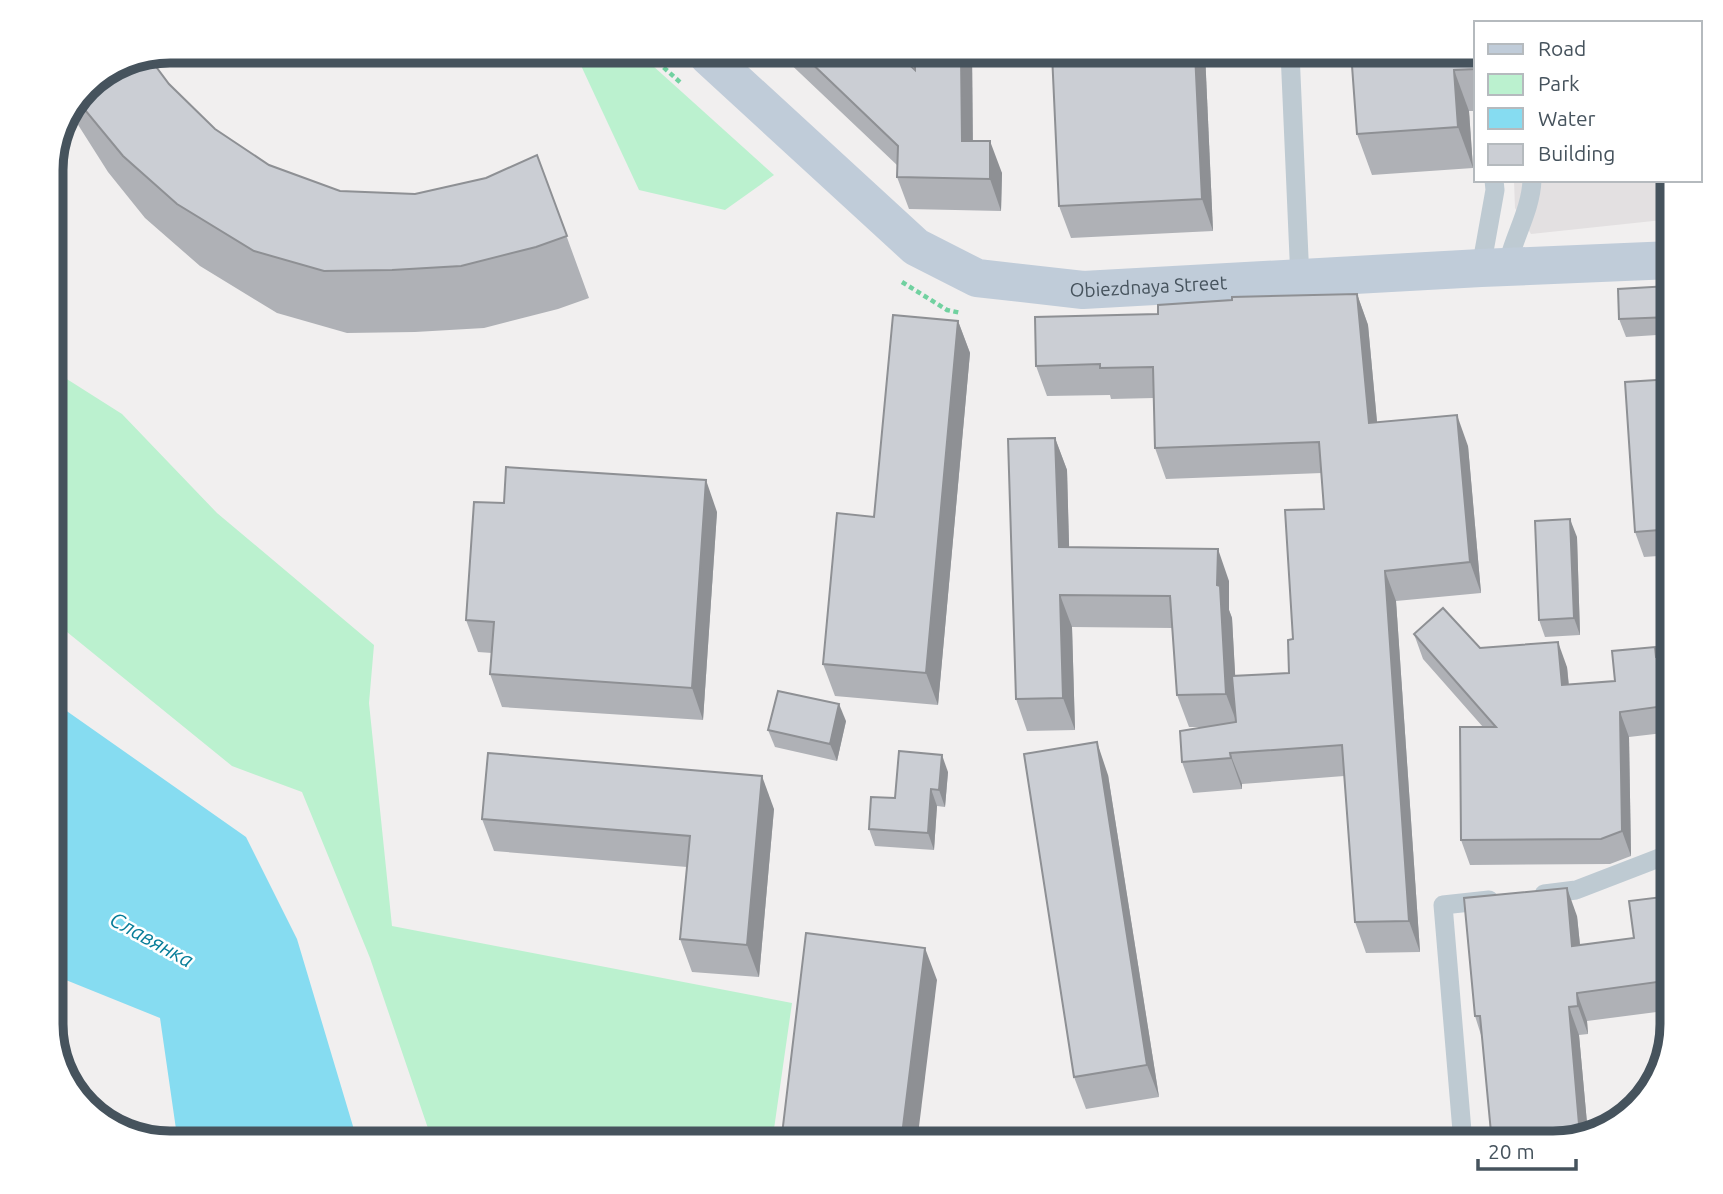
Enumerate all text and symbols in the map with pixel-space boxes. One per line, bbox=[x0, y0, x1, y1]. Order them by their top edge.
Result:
legend bbox=[1474, 21, 1702, 182]
text: Road bbox=[1538, 36, 1586, 60]
text: Park bbox=[1538, 71, 1580, 95]
text: Water bbox=[1538, 106, 1596, 130]
text: Building bbox=[1538, 141, 1615, 165]
street label: Obiezdnaya Street bbox=[1069, 271, 1228, 301]
water label: Славянка bbox=[106, 906, 198, 972]
scale bar bbox=[1478, 1128, 1576, 1172]
text: 20 m bbox=[1488, 1139, 1535, 1163]

